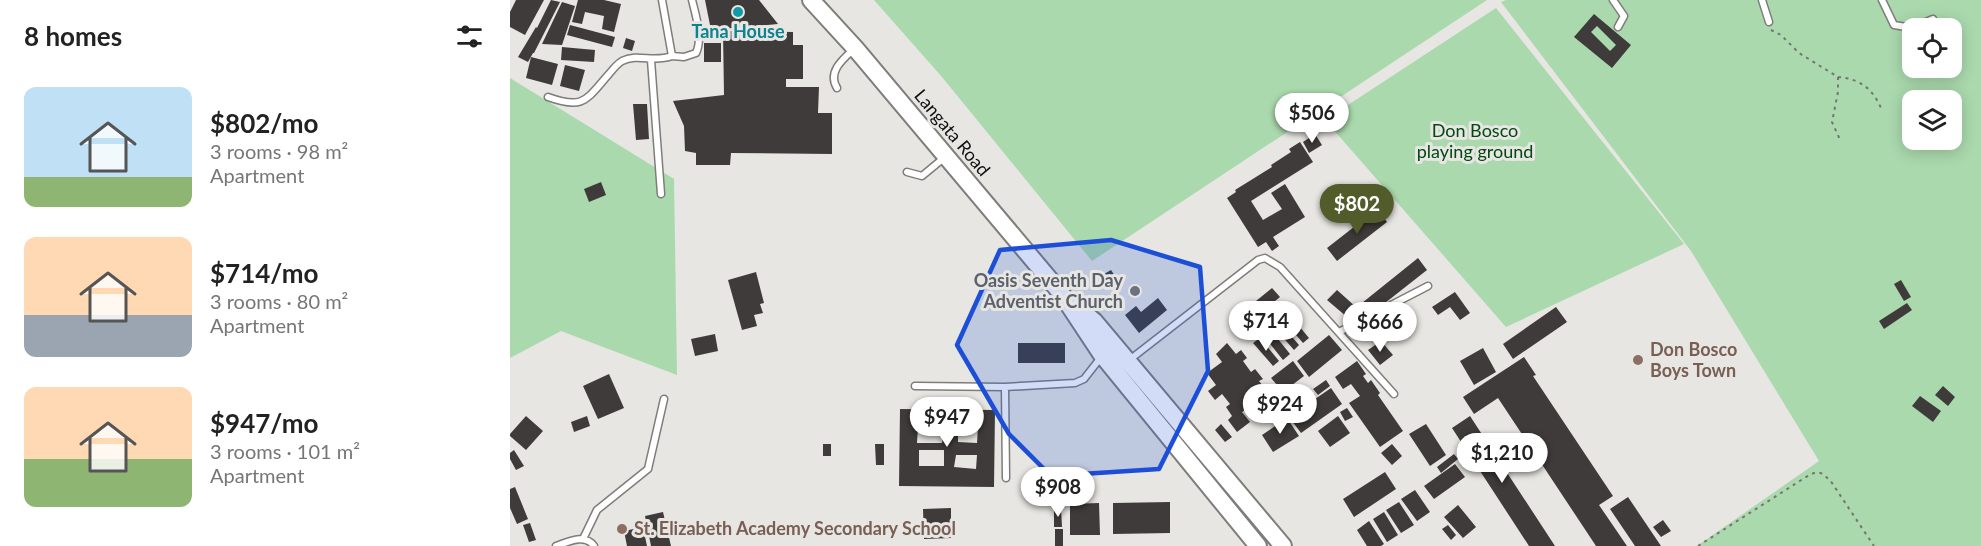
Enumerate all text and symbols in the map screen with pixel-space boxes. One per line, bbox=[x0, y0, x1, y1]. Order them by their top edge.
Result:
marker: Tana House bbox=[731, 5, 745, 19]
map controls bbox=[1902, 18, 1962, 150]
button: locate bbox=[1902, 18, 1962, 78]
text: 8 homes bbox=[24, 20, 122, 52]
icon: filters bbox=[453, 20, 486, 53]
place label: Tana House bbox=[691, 20, 785, 42]
street label: Langata Road bbox=[910, 85, 995, 180]
button: layers bbox=[1902, 90, 1962, 150]
pin: $506 bbox=[1276, 93, 1348, 144]
text: $506 bbox=[1289, 100, 1335, 124]
text: $802/mo bbox=[210, 107, 318, 139]
icon: home bbox=[72, 111, 144, 183]
park label: Don Bosco playing ground bbox=[1417, 119, 1533, 162]
text: 3 rooms · 98 m² bbox=[210, 139, 348, 163]
text: Apartment bbox=[210, 163, 304, 187]
pin: $802 bbox=[1321, 184, 1393, 235]
text: $802 bbox=[1334, 191, 1380, 215]
text: $714/mo bbox=[210, 257, 318, 289]
icon: home bbox=[72, 261, 144, 333]
place label: Oasis Seventh Day Adventist Church bbox=[974, 269, 1123, 312]
marker: Oasis Seventh Day Adventist Church bbox=[1128, 284, 1142, 298]
text: 3 rooms · 80 m² bbox=[210, 289, 348, 313]
pin: $714 bbox=[1230, 301, 1302, 352]
pin: $666 bbox=[1344, 302, 1416, 353]
text: $714 bbox=[1243, 308, 1289, 332]
text: $666 bbox=[1357, 309, 1403, 333]
text: Apartment bbox=[210, 313, 304, 337]
place label: Don Bosco Boys Town bbox=[1650, 338, 1737, 381]
marker: Don Bosco Boys Town bbox=[1631, 353, 1645, 367]
pin: $924 bbox=[1244, 384, 1316, 435]
text: $924 bbox=[1257, 391, 1303, 415]
pin: $947 bbox=[911, 397, 983, 448]
text: $947 bbox=[924, 404, 970, 428]
text: $947/mo bbox=[210, 407, 318, 439]
icon: home bbox=[72, 411, 144, 483]
pin: $1,210 bbox=[1453, 433, 1551, 484]
text: 3 rooms · 101 m² bbox=[210, 439, 360, 463]
text: $1,210 bbox=[1471, 440, 1533, 464]
text: Apartment bbox=[210, 463, 304, 487]
pin: $908 bbox=[1022, 467, 1094, 518]
text: $908 bbox=[1035, 474, 1081, 498]
place label: St. Elizabeth Academy Secondary School bbox=[634, 517, 956, 539]
marker: St. Elizabeth Academy Secondary School bbox=[615, 522, 629, 536]

